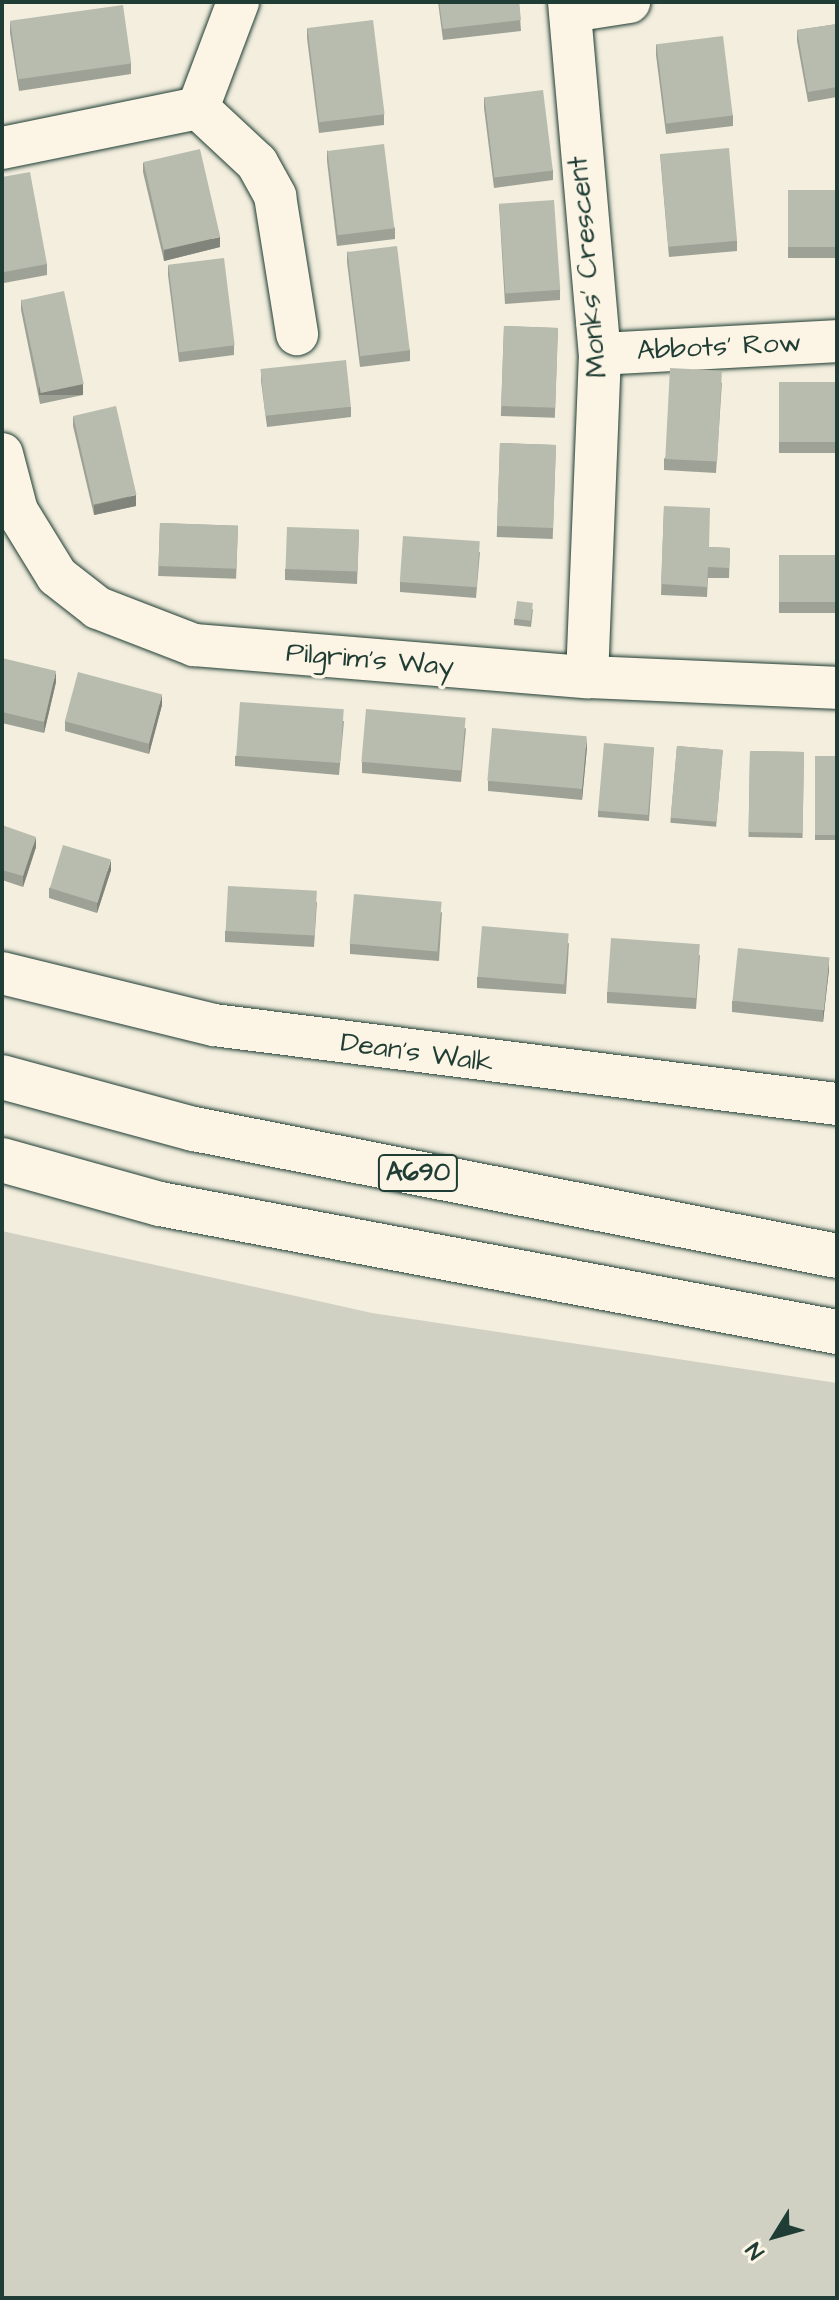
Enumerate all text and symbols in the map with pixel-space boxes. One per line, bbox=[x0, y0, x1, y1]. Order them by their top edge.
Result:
street label: Monks' Crescent bbox=[562, 155, 614, 379]
street label: Abbots' Row bbox=[636, 326, 802, 368]
street label: Pilgrim's Way bbox=[285, 636, 455, 684]
street label: Dean's Walk bbox=[339, 1026, 495, 1080]
road number: A690 bbox=[376, 1151, 460, 1195]
north arrow bbox=[735, 2196, 815, 2276]
text: N bbox=[739, 2236, 772, 2266]

